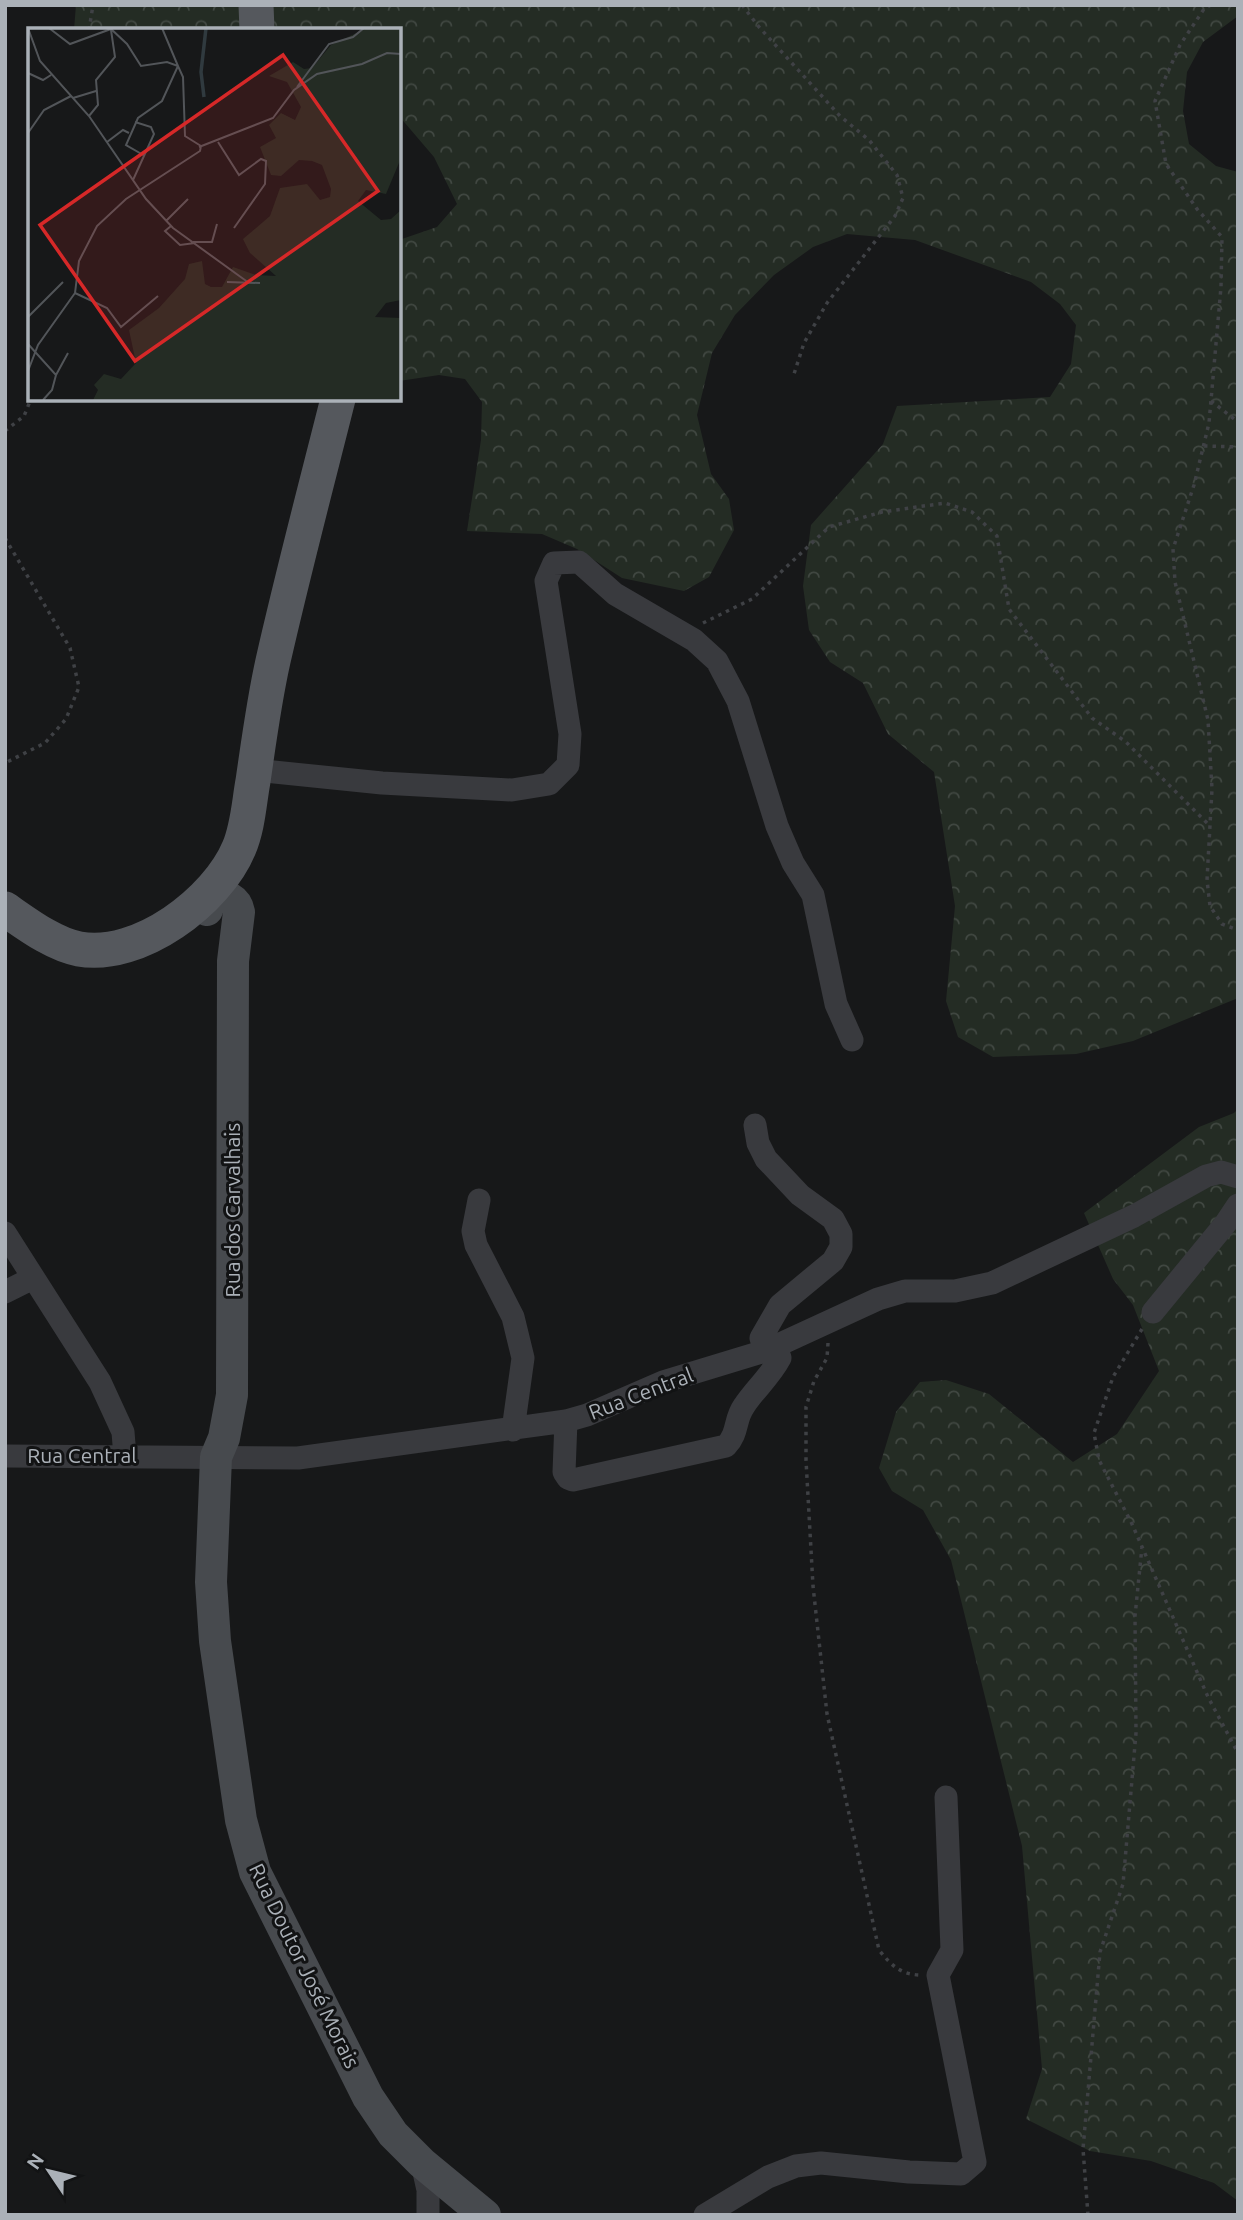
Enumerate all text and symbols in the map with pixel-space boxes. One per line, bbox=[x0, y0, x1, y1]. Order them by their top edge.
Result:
inset map bbox=[28, 28, 401, 401]
street label: Rua dos Carvalhais bbox=[220, 1123, 244, 1297]
street label: Rua Central bbox=[585, 1362, 696, 1424]
street label: Rua Central bbox=[27, 1443, 137, 1467]
street label: Rua Doutor José Morais bbox=[245, 1859, 365, 2072]
north arrow bbox=[14, 2136, 84, 2206]
text: N bbox=[22, 2149, 48, 2173]

